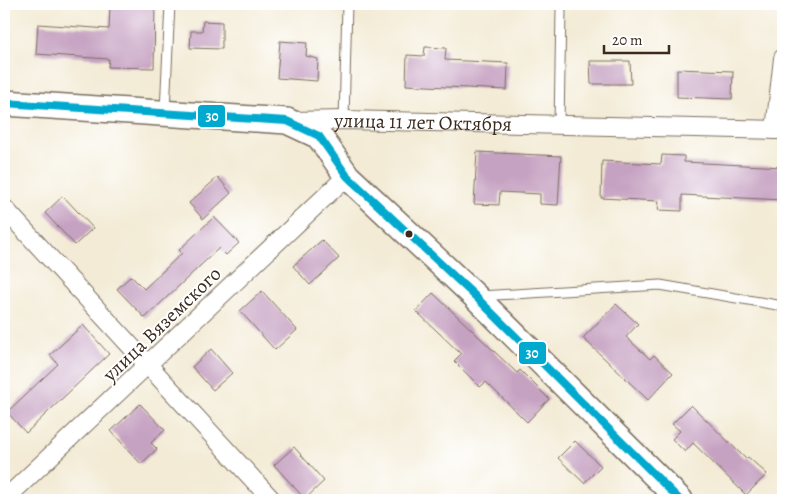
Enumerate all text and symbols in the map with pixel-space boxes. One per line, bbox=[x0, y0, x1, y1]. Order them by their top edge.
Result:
scale bar bbox=[604, 22, 670, 54]
text: 20 m bbox=[612, 30, 643, 50]
line badge: 30 bbox=[197, 104, 226, 128]
street label: улица 11 лет Октября bbox=[333, 106, 512, 137]
text: 30 bbox=[205, 107, 219, 126]
unlabelled marker bbox=[404, 229, 414, 239]
street label: улица Вяземского bbox=[96, 260, 227, 388]
line badge: 30 bbox=[518, 341, 547, 365]
text: 30 bbox=[525, 344, 539, 363]

